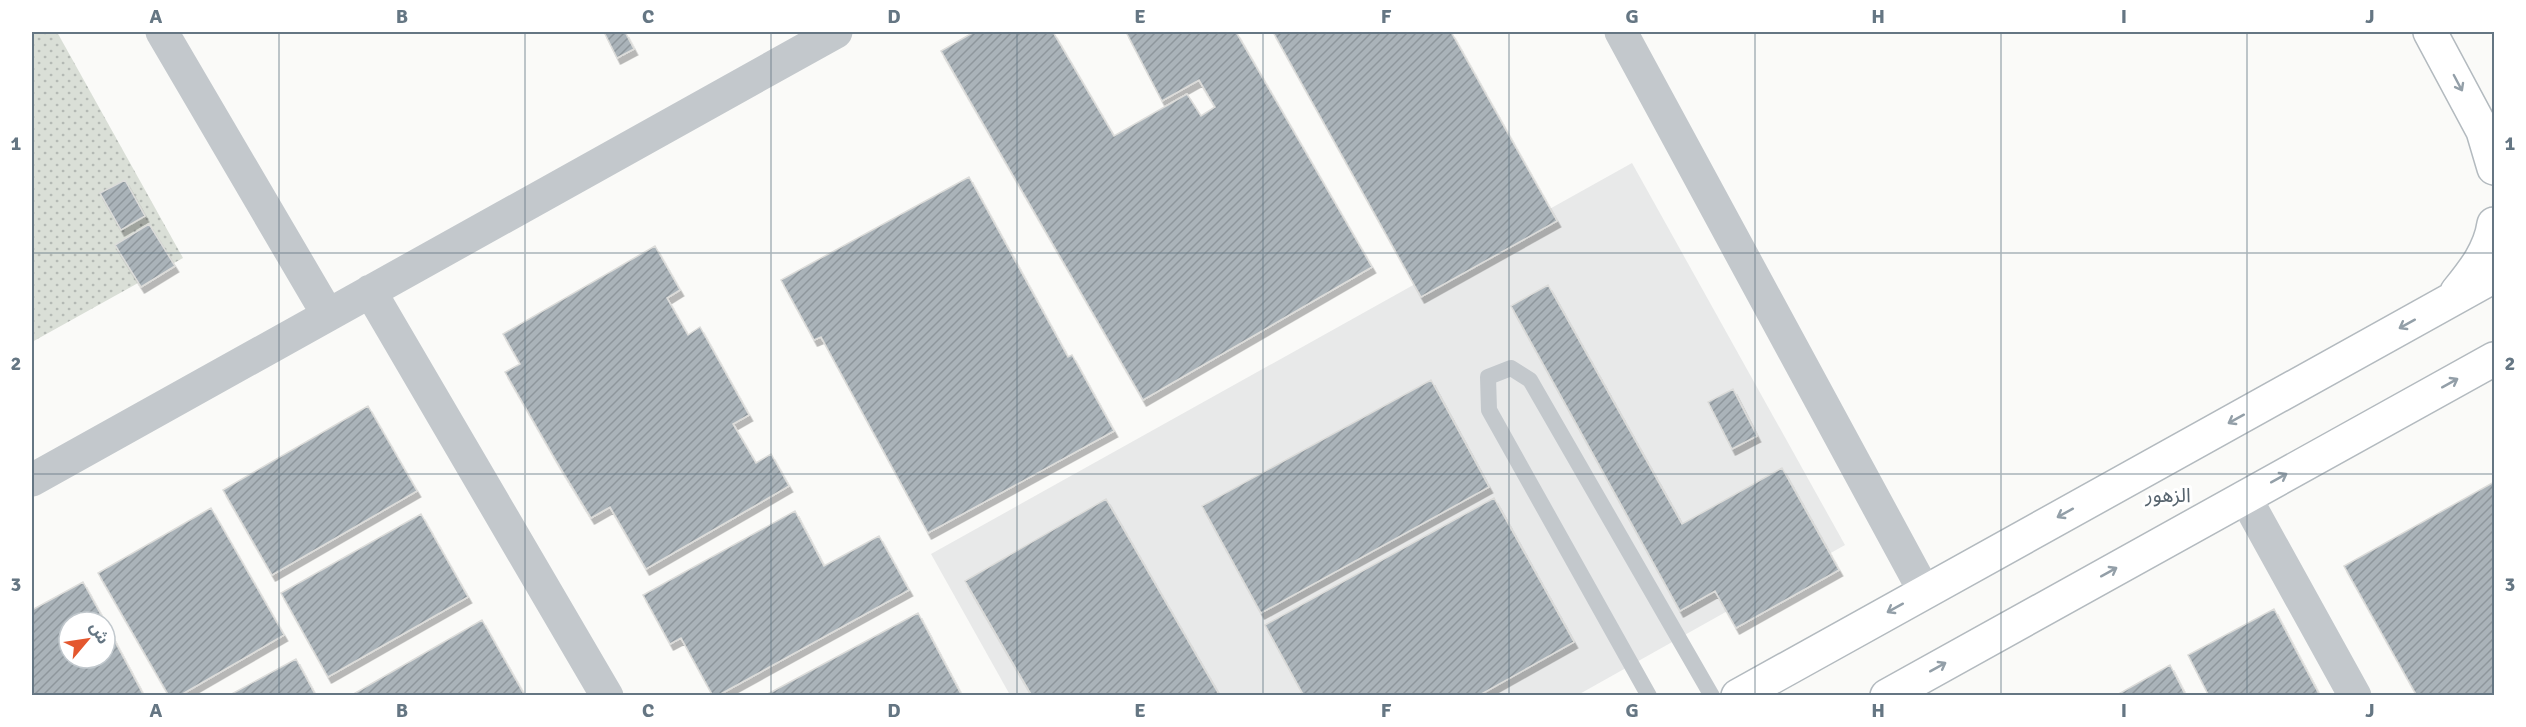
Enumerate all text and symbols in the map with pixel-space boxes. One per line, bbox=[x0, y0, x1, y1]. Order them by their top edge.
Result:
text: A bbox=[150, 4, 163, 29]
text: B bbox=[396, 4, 408, 29]
text: C bbox=[642, 4, 654, 29]
text: D bbox=[887, 4, 901, 29]
text: E bbox=[1134, 4, 1146, 29]
text: F bbox=[1381, 4, 1392, 29]
text: G bbox=[1625, 4, 1639, 29]
text: H bbox=[1871, 4, 1885, 29]
text: I bbox=[2121, 4, 2127, 29]
text: J bbox=[2365, 4, 2375, 29]
one-way arrow bbox=[2452, 74, 2464, 91]
text: 1 bbox=[11, 131, 22, 156]
text: 1 bbox=[2505, 131, 2516, 156]
one-way arrow bbox=[2398, 319, 2415, 331]
text: 2 bbox=[11, 351, 21, 376]
text: 2 bbox=[2505, 351, 2515, 376]
one-way arrow bbox=[2441, 377, 2458, 389]
one-way arrow bbox=[2228, 413, 2245, 425]
one-way arrow bbox=[2270, 472, 2288, 483]
district label: الزهور bbox=[2144, 483, 2191, 508]
one-way arrow bbox=[2057, 507, 2074, 519]
one-way arrow bbox=[2100, 566, 2117, 578]
text: 3 bbox=[11, 572, 21, 597]
text: 3 bbox=[2505, 572, 2515, 597]
one-way arrow bbox=[1887, 602, 1904, 614]
north arrow bbox=[57, 610, 117, 670]
text: ش bbox=[85, 619, 113, 648]
one-way arrow bbox=[1929, 661, 1947, 672]
text: A bbox=[150, 698, 163, 723]
text: B bbox=[396, 698, 408, 723]
text: C bbox=[642, 698, 654, 723]
text: D bbox=[887, 698, 901, 723]
text: E bbox=[1134, 698, 1146, 723]
text: F bbox=[1381, 698, 1392, 723]
text: G bbox=[1625, 698, 1639, 723]
text: H bbox=[1871, 698, 1885, 723]
text: I bbox=[2121, 698, 2127, 723]
text: J bbox=[2365, 698, 2375, 723]

